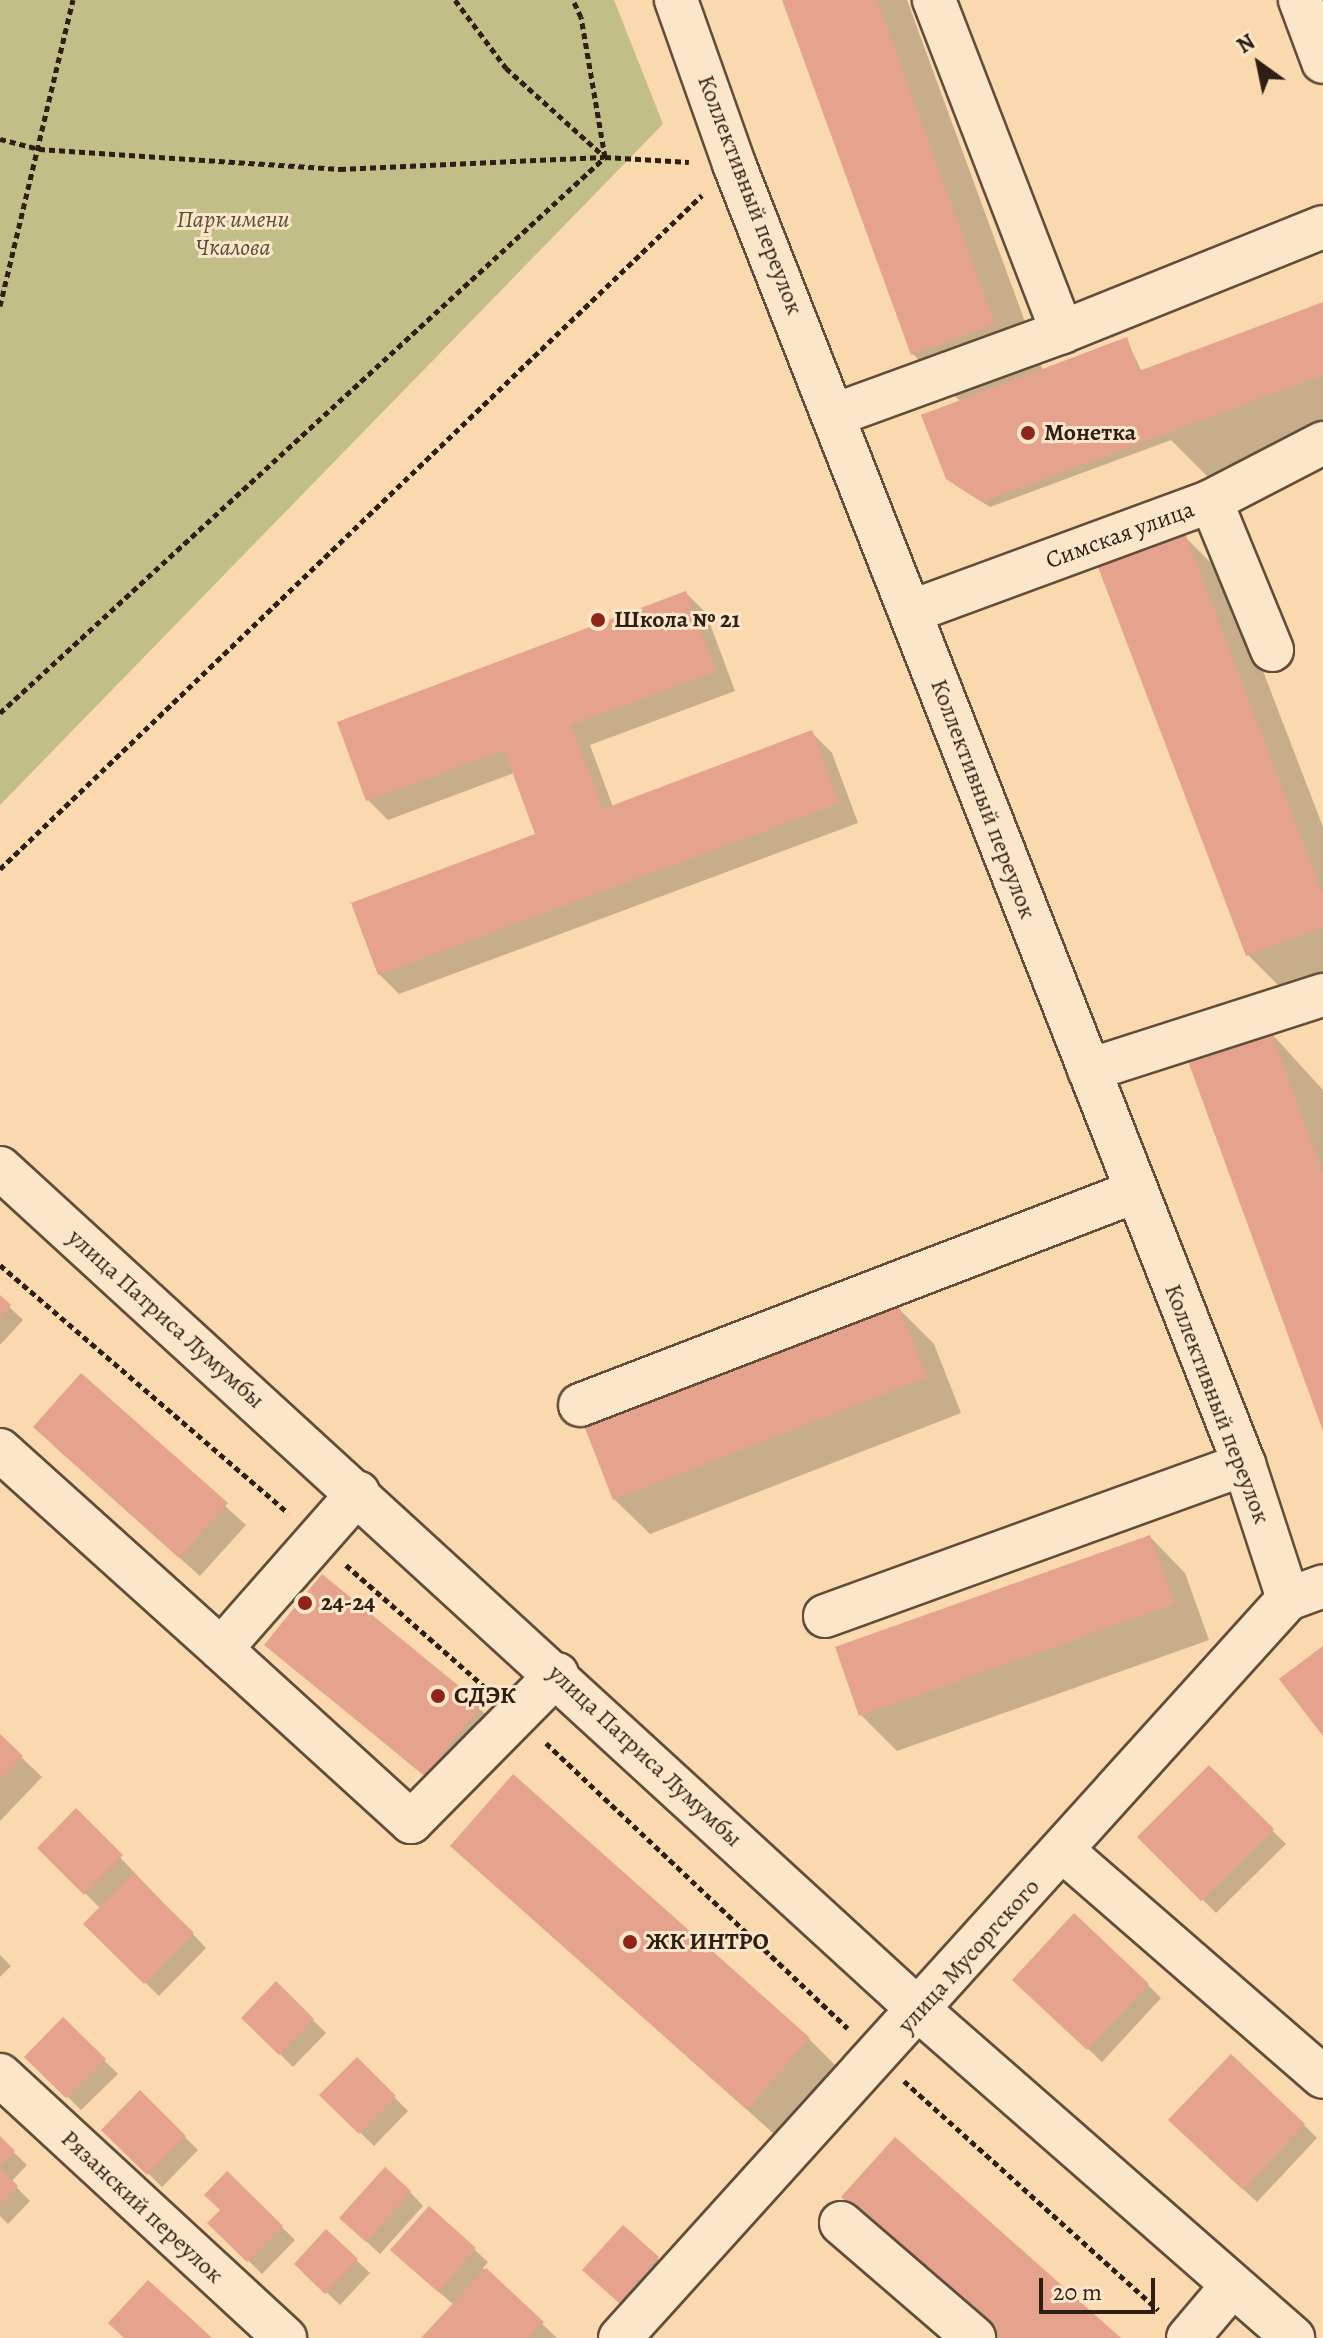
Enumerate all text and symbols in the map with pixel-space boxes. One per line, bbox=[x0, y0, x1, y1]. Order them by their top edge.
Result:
north arrow bbox=[1219, 24, 1299, 104]
text: N bbox=[1231, 27, 1261, 61]
street label: Коллективный переулок bbox=[691, 71, 809, 319]
park label: Парк имени Чкалова bbox=[176, 206, 290, 262]
place label: Монетка bbox=[1044, 419, 1136, 447]
marker: Монетка bbox=[1019, 424, 1037, 442]
street label: Симская улица bbox=[1042, 495, 1198, 575]
place label: Школа № 21 bbox=[614, 606, 740, 634]
marker: Школа № 21 bbox=[589, 611, 607, 629]
street label: Коллективный переулок bbox=[924, 675, 1042, 923]
street label: улица Патриса Лумумбы bbox=[62, 1223, 270, 1415]
street label: Коллективный переулок bbox=[1158, 1280, 1276, 1528]
place label: 24-24 bbox=[321, 1589, 375, 1617]
marker: 24-24 bbox=[296, 1594, 314, 1612]
street label: улица Патриса Лумумбы bbox=[542, 1659, 748, 1853]
place label: СДЭК bbox=[454, 1682, 516, 1710]
marker: СДЭК bbox=[429, 1687, 447, 1705]
street label: улица Мусоргского bbox=[892, 1873, 1046, 2039]
place label: ЖК ИНТРО bbox=[646, 1928, 769, 1956]
marker: ЖК ИНТРО bbox=[621, 1933, 639, 1951]
street label: Рязанский переулок bbox=[55, 2124, 229, 2290]
scale bar bbox=[1043, 2262, 1159, 2312]
text: 20 m bbox=[1053, 2276, 1102, 2308]

